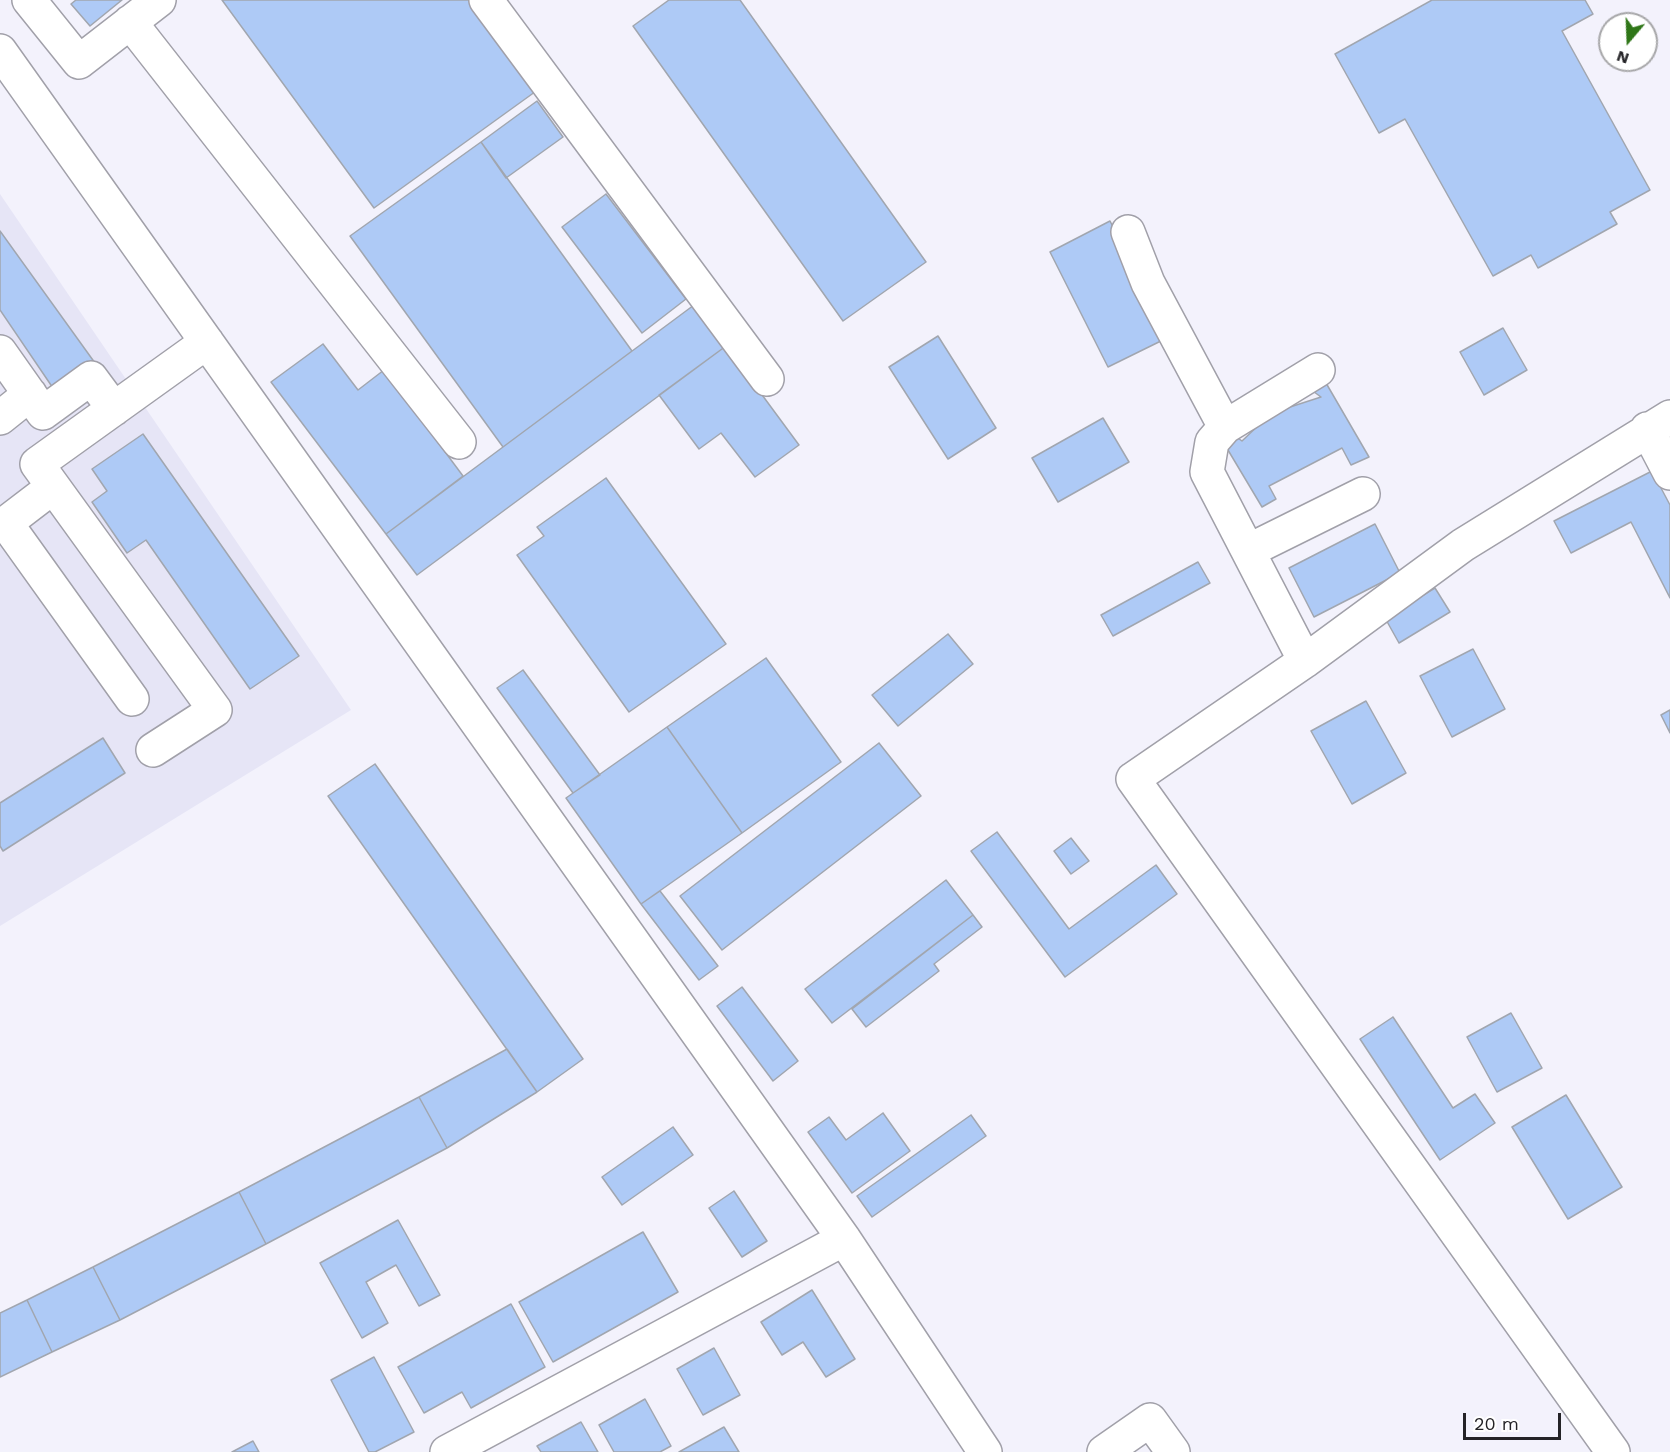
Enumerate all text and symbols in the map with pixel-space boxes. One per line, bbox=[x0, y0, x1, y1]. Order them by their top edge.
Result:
north arrow bbox=[1598, 12, 1658, 72]
text: N bbox=[1614, 47, 1631, 69]
scale bar bbox=[1466, 1401, 1564, 1439]
text: 20 m bbox=[1474, 1413, 1519, 1434]

